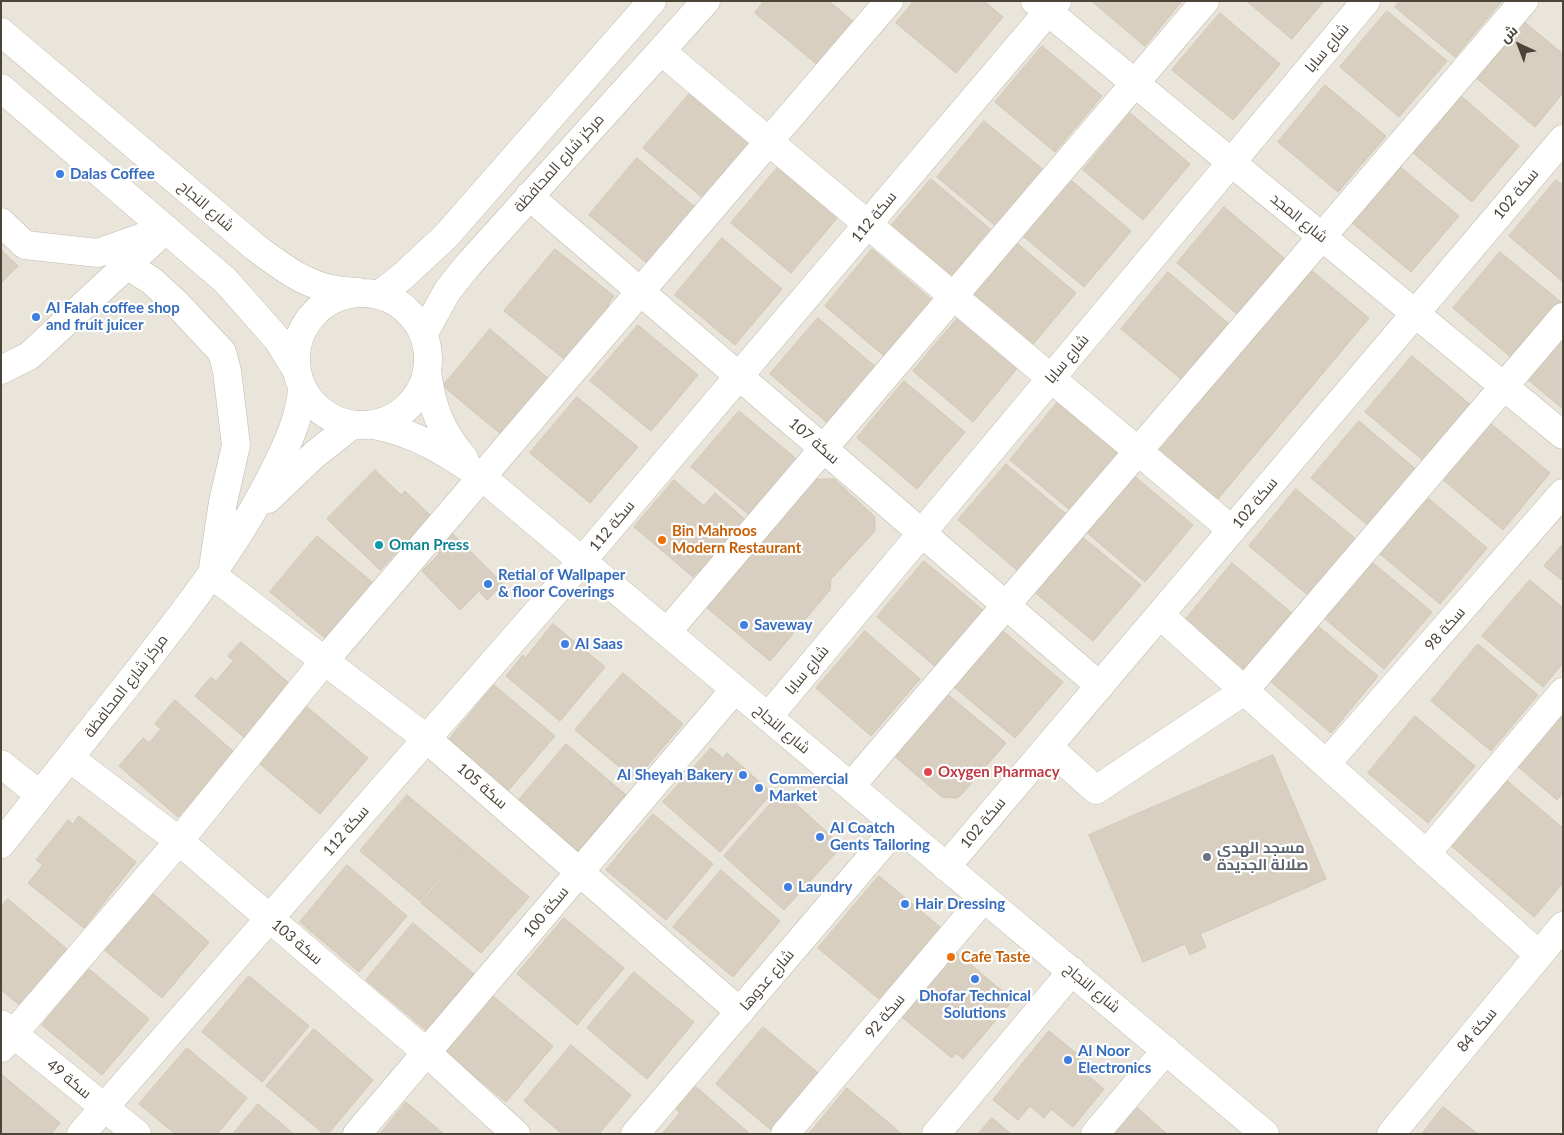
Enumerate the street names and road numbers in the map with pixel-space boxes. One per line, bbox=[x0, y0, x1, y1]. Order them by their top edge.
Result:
street label: شارع سابا bbox=[1301, 20, 1353, 76]
street label: مركز شارع المحافظة bbox=[510, 110, 608, 216]
street label: سكة 102 bbox=[1490, 165, 1542, 223]
street label: شارع النجاح bbox=[175, 177, 237, 235]
street label: سكة 112 bbox=[848, 188, 900, 246]
street label: شارع المجد bbox=[1267, 190, 1331, 246]
street label: شارع سابا bbox=[1041, 331, 1093, 387]
street label: سكة 107 bbox=[785, 414, 843, 468]
street label: سكة 102 bbox=[1229, 474, 1281, 532]
street label: سكة 112 bbox=[586, 497, 638, 555]
street label: سكة 98 bbox=[1421, 603, 1469, 655]
street label: مركز شارع المحافظة bbox=[80, 631, 172, 741]
street label: شارع سابا bbox=[781, 642, 833, 698]
street label: شارع النجاح bbox=[750, 700, 814, 758]
street label: سكة 105 bbox=[453, 759, 511, 813]
street label: سكة 102 bbox=[957, 794, 1009, 852]
street label: سكة 112 bbox=[319, 802, 373, 860]
street label: سكة 100 bbox=[520, 883, 572, 941]
street label: سكة 103 bbox=[268, 916, 326, 968]
street label: شارع عدوها bbox=[736, 946, 798, 1014]
street label: شارع النجاح bbox=[1060, 959, 1124, 1017]
street label: سكة 92 bbox=[861, 990, 909, 1042]
street label: سكة 84 bbox=[1453, 1004, 1501, 1056]
street label: سكة 49 bbox=[43, 1056, 95, 1102]

